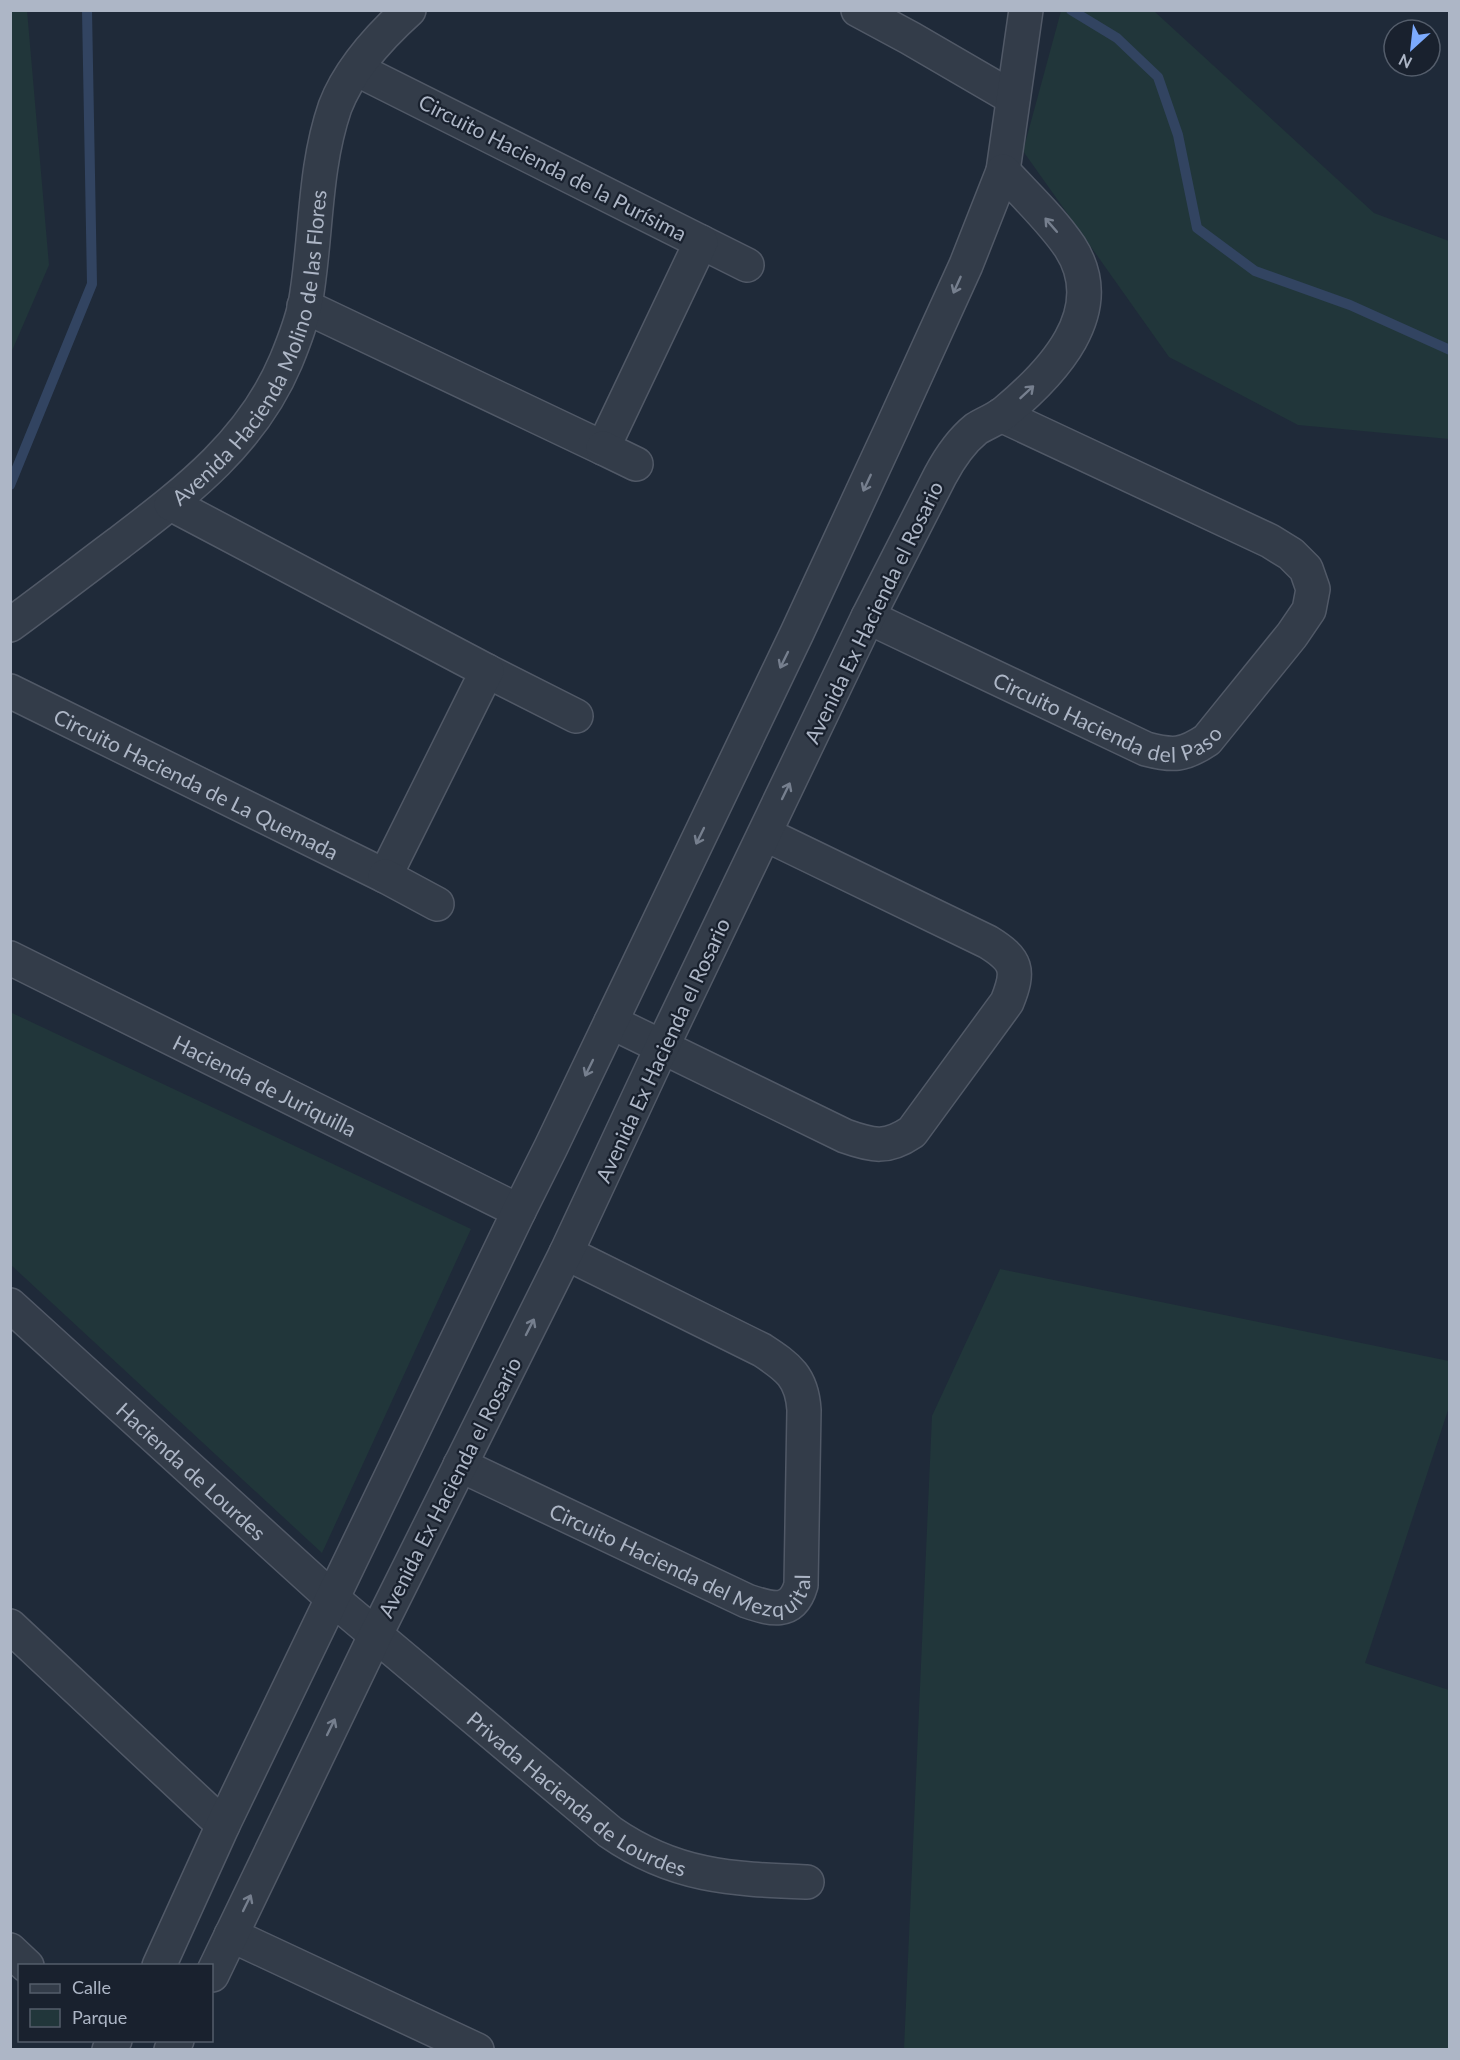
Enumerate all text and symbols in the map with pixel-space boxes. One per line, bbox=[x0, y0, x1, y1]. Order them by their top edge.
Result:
north arrow bbox=[1382, 18, 1442, 78]
text: N bbox=[1395, 51, 1415, 73]
street label: Circuito Hacienda de la Purísima bbox=[415, 88, 691, 246]
street label: Avenida Hacienda Molino de las Flores bbox=[166, 188, 330, 509]
one-way arrow bbox=[1044, 218, 1058, 233]
one-way arrow bbox=[951, 275, 962, 294]
one-way arrow bbox=[1020, 384, 1035, 399]
one-way arrow bbox=[860, 473, 872, 491]
street label: Avenida Ex Hacienda el Rosario bbox=[798, 477, 948, 747]
one-way arrow bbox=[778, 650, 790, 668]
street label: Circuito Hacienda del Paso bbox=[990, 666, 1226, 766]
street label: Circuito Hacienda de La Quemada bbox=[50, 702, 343, 864]
one-way arrow bbox=[780, 783, 792, 801]
one-way arrow bbox=[694, 826, 706, 844]
street label: Avenida Ex Hacienda el Rosario bbox=[590, 914, 734, 1186]
street label: Hacienda de Juriquilla bbox=[170, 1029, 361, 1141]
one-way arrow bbox=[583, 1059, 595, 1077]
one-way arrow bbox=[524, 1318, 536, 1336]
street label: Avenida Ex Hacienda el Rosario bbox=[372, 1353, 526, 1621]
street label: Hacienda de Lourdes bbox=[112, 1396, 272, 1545]
street label: Circuito Hacienda del Mezquital bbox=[546, 1497, 814, 1621]
street label: Privada Hacienda de Lourdes bbox=[463, 1705, 690, 1880]
one-way arrow bbox=[325, 1719, 337, 1737]
one-way arrow bbox=[241, 1895, 253, 1913]
legend bbox=[18, 1964, 213, 2042]
text: Calle bbox=[72, 1976, 111, 1998]
text: Parque bbox=[72, 2006, 127, 2028]

